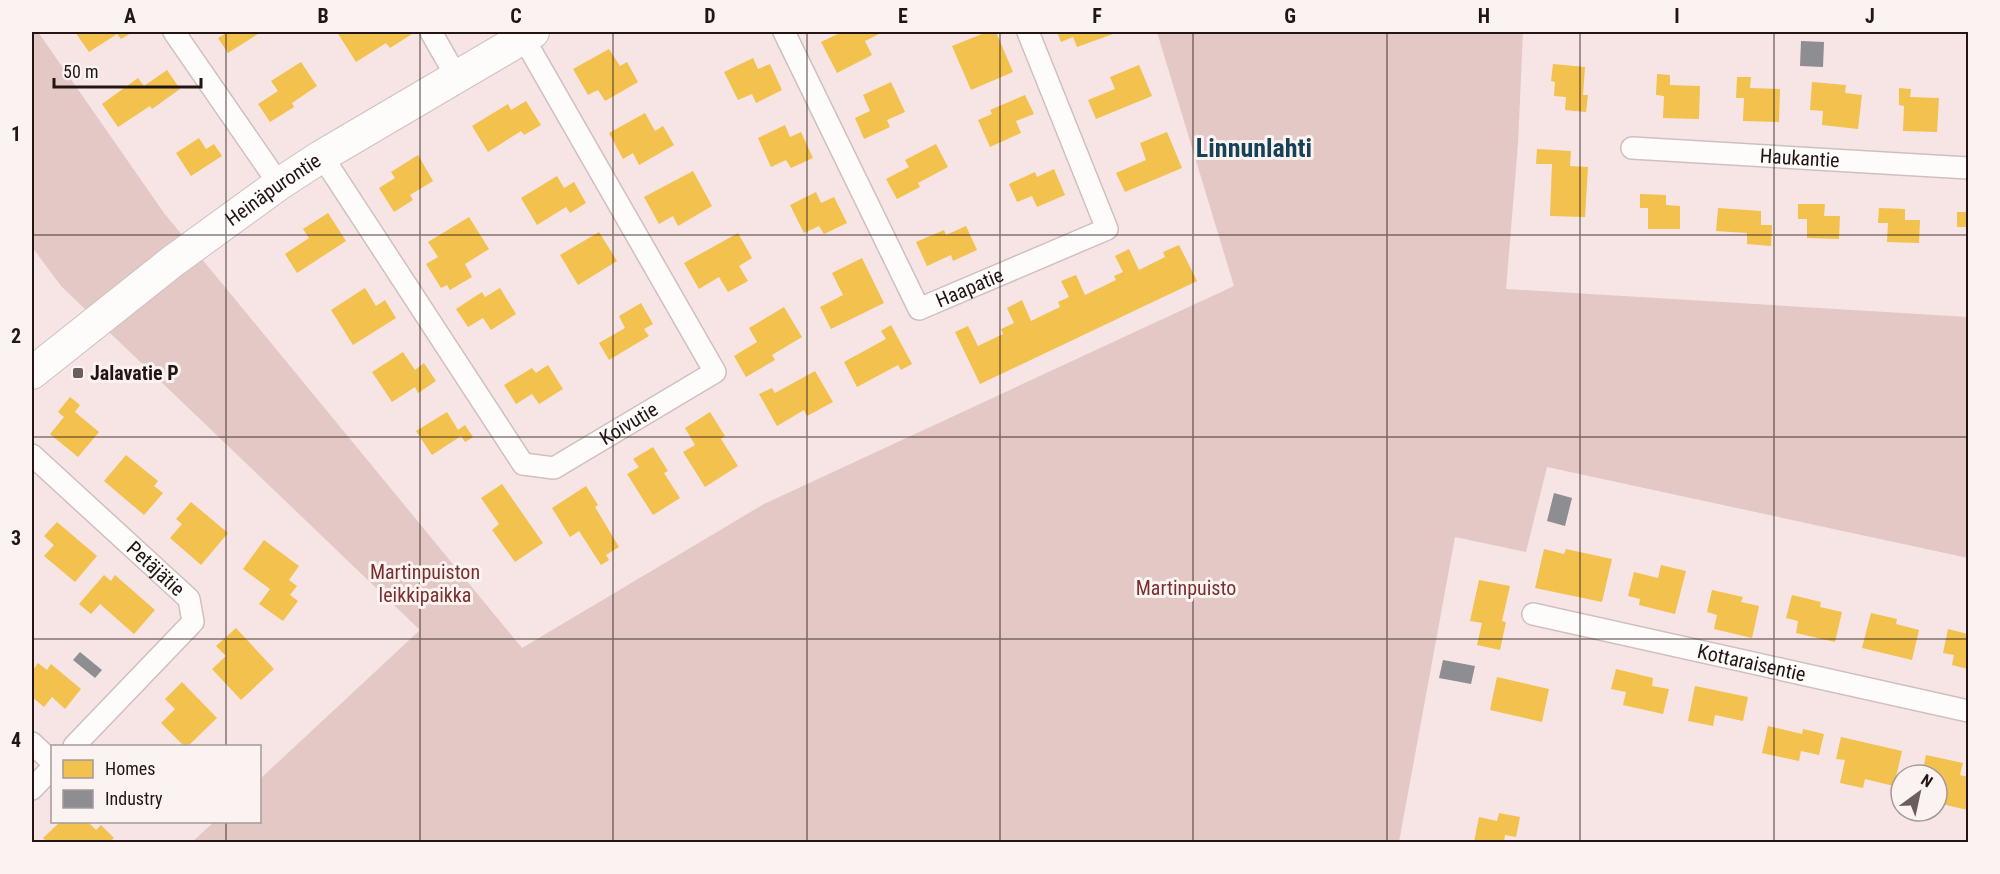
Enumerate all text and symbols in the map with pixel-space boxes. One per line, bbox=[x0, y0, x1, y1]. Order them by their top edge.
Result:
text: A bbox=[124, 4, 136, 28]
text: B bbox=[317, 4, 329, 28]
text: C bbox=[510, 4, 522, 28]
text: D bbox=[704, 4, 716, 28]
text: E bbox=[898, 4, 908, 28]
text: F bbox=[1092, 4, 1102, 28]
text: G bbox=[1284, 4, 1296, 28]
text: H bbox=[1478, 4, 1490, 28]
text: I bbox=[1674, 4, 1680, 28]
text: J bbox=[1865, 4, 1875, 28]
scale bar bbox=[54, 51, 201, 89]
text: 50 m bbox=[63, 61, 98, 82]
text: 1 bbox=[11, 122, 21, 146]
district label: Linnunlahti bbox=[1196, 133, 1312, 163]
street label: Haukantie bbox=[1759, 144, 1840, 172]
street label: Heinäpurontie bbox=[221, 148, 325, 231]
street label: Haapatie bbox=[932, 263, 1007, 312]
text: 2 bbox=[11, 324, 21, 348]
place label: Jalavatie P bbox=[90, 361, 179, 385]
marker: Jalavatie P bbox=[71, 366, 85, 380]
street label: Koivutie bbox=[595, 397, 662, 450]
text: 3 bbox=[11, 526, 21, 550]
street label: Petäjätie bbox=[122, 536, 190, 601]
park label: Martinpuiston leikkipaikka bbox=[370, 560, 480, 607]
park label: Martinpuisto bbox=[1136, 576, 1236, 600]
street label: Kottaraisentie bbox=[1695, 639, 1808, 686]
text: 4 bbox=[11, 728, 21, 752]
legend bbox=[51, 745, 261, 823]
text: Homes bbox=[105, 758, 155, 779]
north arrow bbox=[1889, 763, 1949, 823]
text: N bbox=[1918, 770, 1936, 791]
text: Industry bbox=[105, 788, 163, 809]

